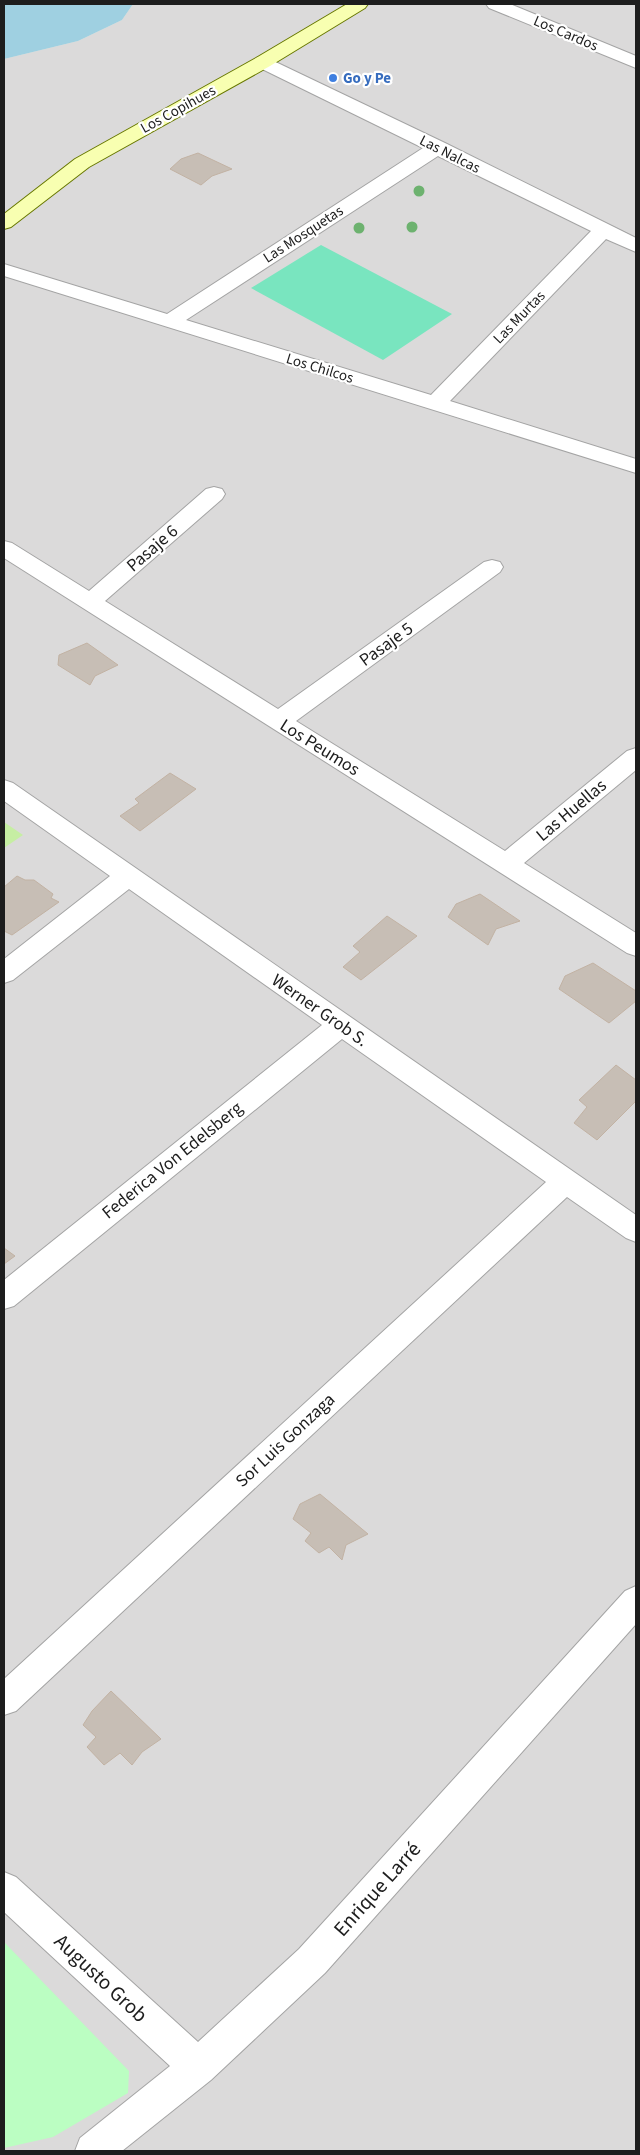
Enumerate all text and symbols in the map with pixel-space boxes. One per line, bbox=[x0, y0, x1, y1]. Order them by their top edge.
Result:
street label: Los Cardos bbox=[530, 10, 601, 56]
place label: Go y Pe bbox=[343, 68, 391, 89]
marker: Go y Pe bbox=[327, 72, 339, 84]
street label: Los Copihues bbox=[137, 80, 220, 139]
street label: Las Nalcas bbox=[416, 130, 484, 179]
street label: Las Mosquetas bbox=[259, 201, 347, 268]
street label: Las Murtas bbox=[489, 286, 550, 349]
street label: Los Chilcos bbox=[283, 348, 356, 389]
street label: Pasaje 6 bbox=[121, 519, 184, 578]
street label: Pasaje 5 bbox=[354, 616, 418, 672]
street label: Los Peumos bbox=[275, 713, 365, 782]
street label: Las Huellas bbox=[531, 773, 612, 847]
street label: Werner Grob S. bbox=[266, 968, 373, 1053]
street label: Federica Von Edelsberg bbox=[97, 1096, 248, 1225]
street label: Sor Luis Gonzaga bbox=[230, 1388, 341, 1493]
street label: Enrique Larré bbox=[326, 1835, 428, 1943]
street label: Augusto Grob bbox=[47, 1927, 155, 2029]

